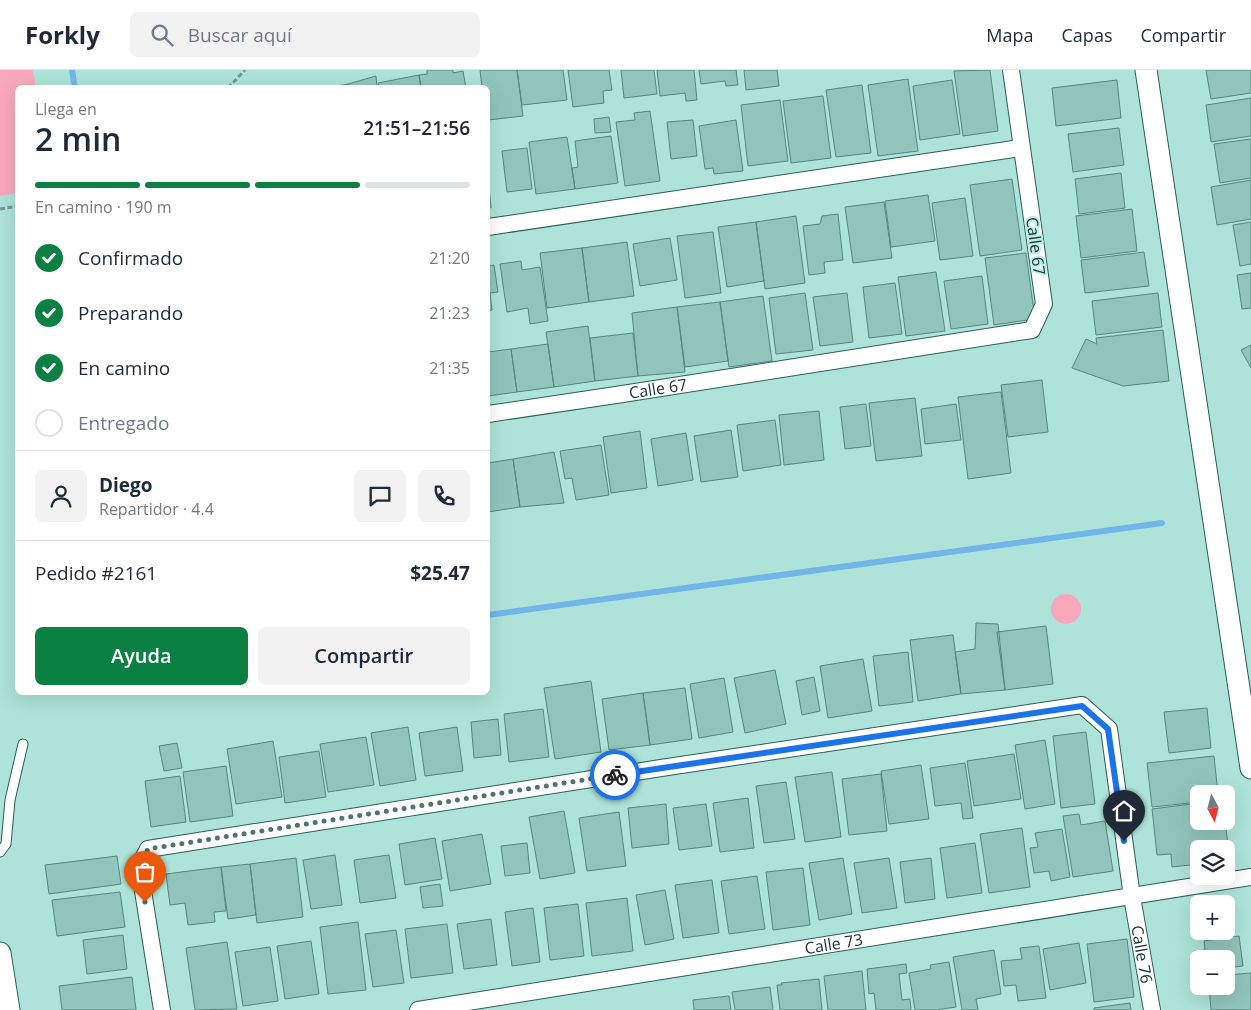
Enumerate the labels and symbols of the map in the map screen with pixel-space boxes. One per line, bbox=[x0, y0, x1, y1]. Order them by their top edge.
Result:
street label: Calle 67 bbox=[1021, 216, 1051, 276]
street label: Calle 67 bbox=[627, 373, 689, 404]
courier bbox=[590, 750, 640, 800]
north arrow bbox=[1190, 785, 1235, 830]
pin bbox=[1103, 790, 1145, 841]
pin bbox=[124, 851, 166, 902]
street label: Calle 76 bbox=[1126, 924, 1158, 985]
street label: Calle 73 bbox=[803, 928, 864, 959]

